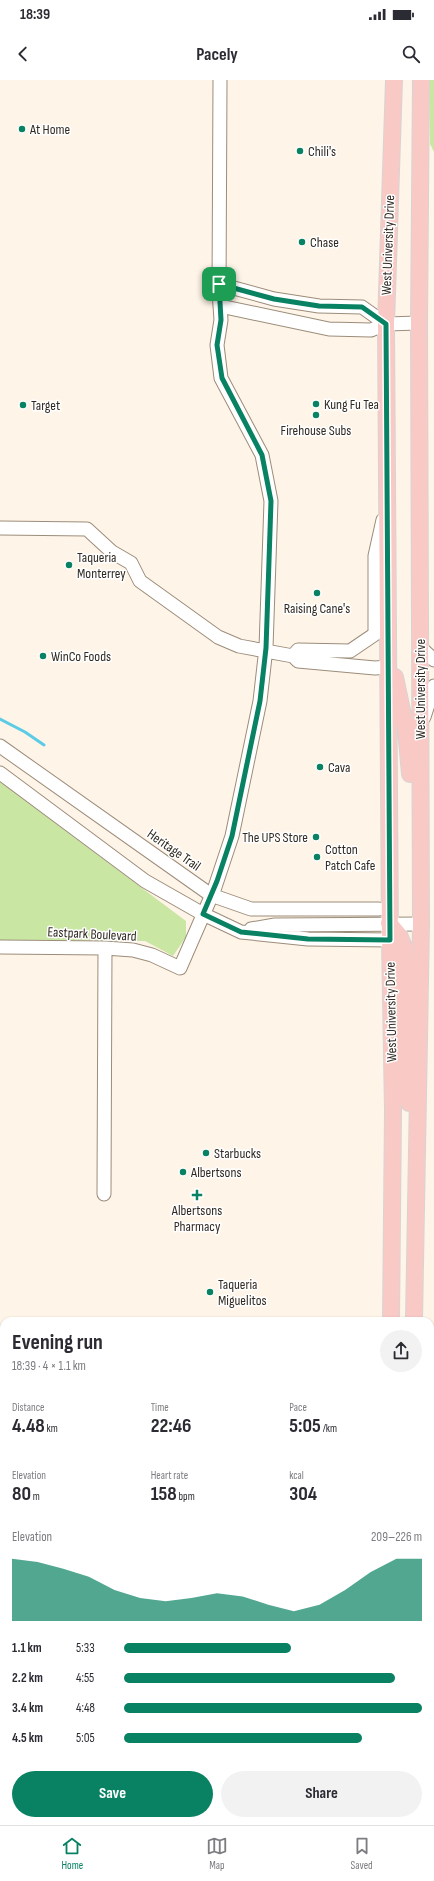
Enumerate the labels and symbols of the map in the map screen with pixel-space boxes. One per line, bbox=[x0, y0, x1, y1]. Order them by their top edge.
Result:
place label: At Home bbox=[29, 121, 70, 138]
marker: At Home bbox=[17, 124, 27, 134]
place label: Chili's bbox=[308, 143, 336, 160]
marker: Chili's bbox=[295, 146, 305, 156]
street label: West University Drive bbox=[378, 195, 398, 295]
place label: Chase bbox=[310, 234, 339, 251]
marker: Chase bbox=[297, 237, 307, 247]
pin bbox=[202, 267, 236, 301]
place label: Kung Fu Tea bbox=[324, 396, 379, 413]
place label: Target bbox=[31, 397, 60, 414]
marker: Kung Fu Tea bbox=[311, 399, 321, 409]
marker: Target bbox=[18, 400, 28, 410]
marker: Firehouse Subs bbox=[311, 410, 321, 420]
place label: Firehouse Subs bbox=[281, 422, 351, 439]
place label: Taqueria Monterrey bbox=[77, 549, 126, 582]
marker: Taqueria Monterrey bbox=[64, 560, 74, 570]
marker: Raising Cane's bbox=[312, 588, 322, 598]
place label: Raising Cane's bbox=[284, 600, 350, 617]
street label: West University Drive bbox=[412, 639, 429, 739]
place label: WinCo Foods bbox=[51, 648, 111, 665]
marker: WinCo Foods bbox=[38, 651, 48, 661]
place label: Cava bbox=[328, 759, 350, 776]
marker: Cava bbox=[315, 762, 325, 772]
street label: Heritage Trail bbox=[144, 825, 204, 875]
place label: The UPS Store bbox=[242, 829, 308, 846]
marker: The UPS Store bbox=[311, 832, 321, 842]
place label: Cotton Patch Cafe bbox=[325, 841, 375, 874]
marker: Cotton Patch Cafe bbox=[312, 852, 322, 862]
street label: Eastpark Boulevard bbox=[47, 923, 137, 945]
street label: West University Drive bbox=[382, 962, 400, 1062]
place label: Starbucks bbox=[214, 1145, 261, 1162]
marker: Starbucks bbox=[201, 1148, 211, 1158]
place label: Albertsons bbox=[190, 1164, 241, 1181]
marker: Albertsons bbox=[178, 1167, 188, 1177]
marker: Albertsons Pharmacy bbox=[192, 1190, 202, 1200]
place label: Albertsons Pharmacy bbox=[171, 1202, 222, 1235]
place label: Taqueria Miguelitos bbox=[218, 1276, 266, 1309]
marker: Taqueria Miguelitos bbox=[205, 1287, 215, 1297]

